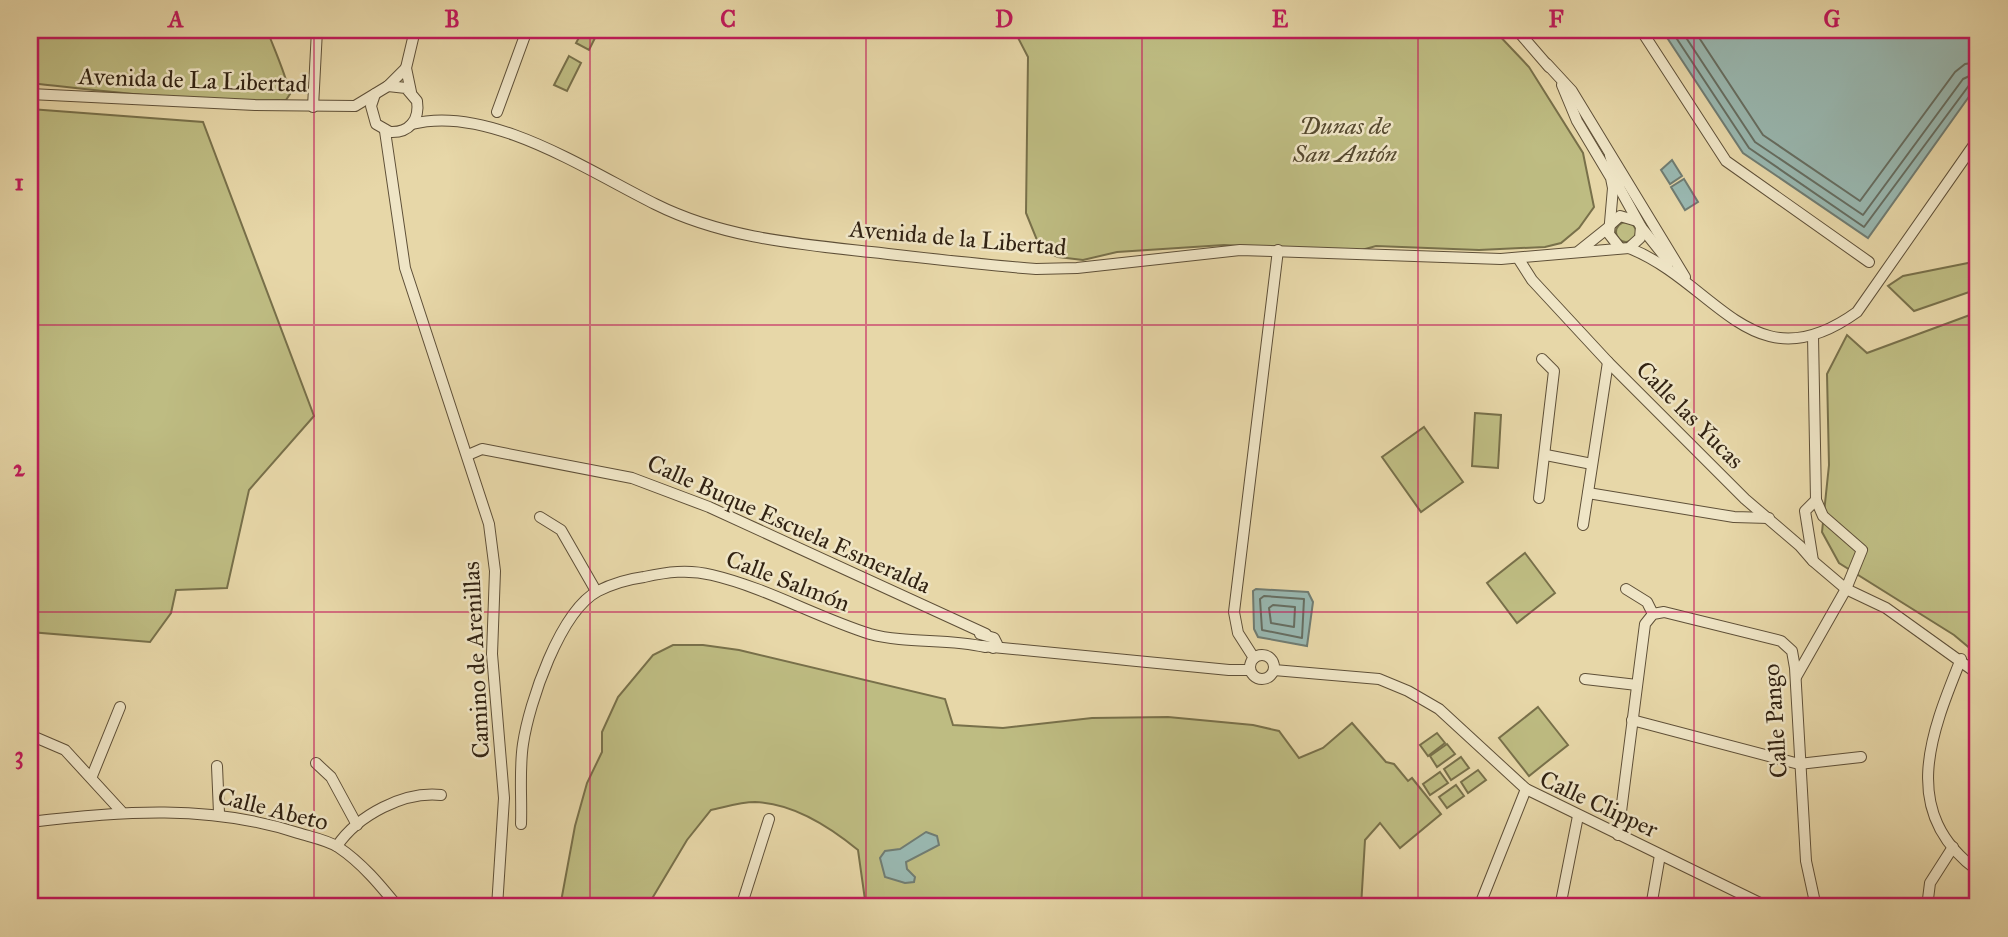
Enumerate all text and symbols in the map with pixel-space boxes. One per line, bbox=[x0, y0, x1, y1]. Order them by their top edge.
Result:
text: A bbox=[166, 5, 184, 33]
text: B bbox=[444, 5, 460, 33]
text: C bbox=[720, 5, 736, 33]
text: D bbox=[995, 5, 1013, 33]
text: E bbox=[1272, 5, 1289, 33]
text: F bbox=[1548, 5, 1564, 33]
text: G bbox=[1824, 5, 1841, 33]
street label: Avenida de La Libertad bbox=[77, 61, 308, 99]
park label: Dunas de San Antón bbox=[1292, 111, 1398, 169]
text: 1 bbox=[14, 168, 24, 196]
street label: Avenida de la Libertad bbox=[847, 213, 1068, 262]
street label: Calle las Yucas bbox=[1630, 355, 1750, 475]
street label: Calle Buque Escuela Esmeralda bbox=[643, 448, 936, 600]
text: 2 bbox=[13, 454, 25, 482]
street label: Calle Salmón bbox=[722, 544, 854, 618]
street label: Camino de Arenillas bbox=[456, 561, 496, 759]
street label: Calle Pango bbox=[1756, 663, 1794, 779]
text: 3 bbox=[14, 741, 24, 770]
street label: Calle Clipper bbox=[1535, 764, 1663, 844]
street label: Calle Abeto bbox=[214, 781, 332, 837]

